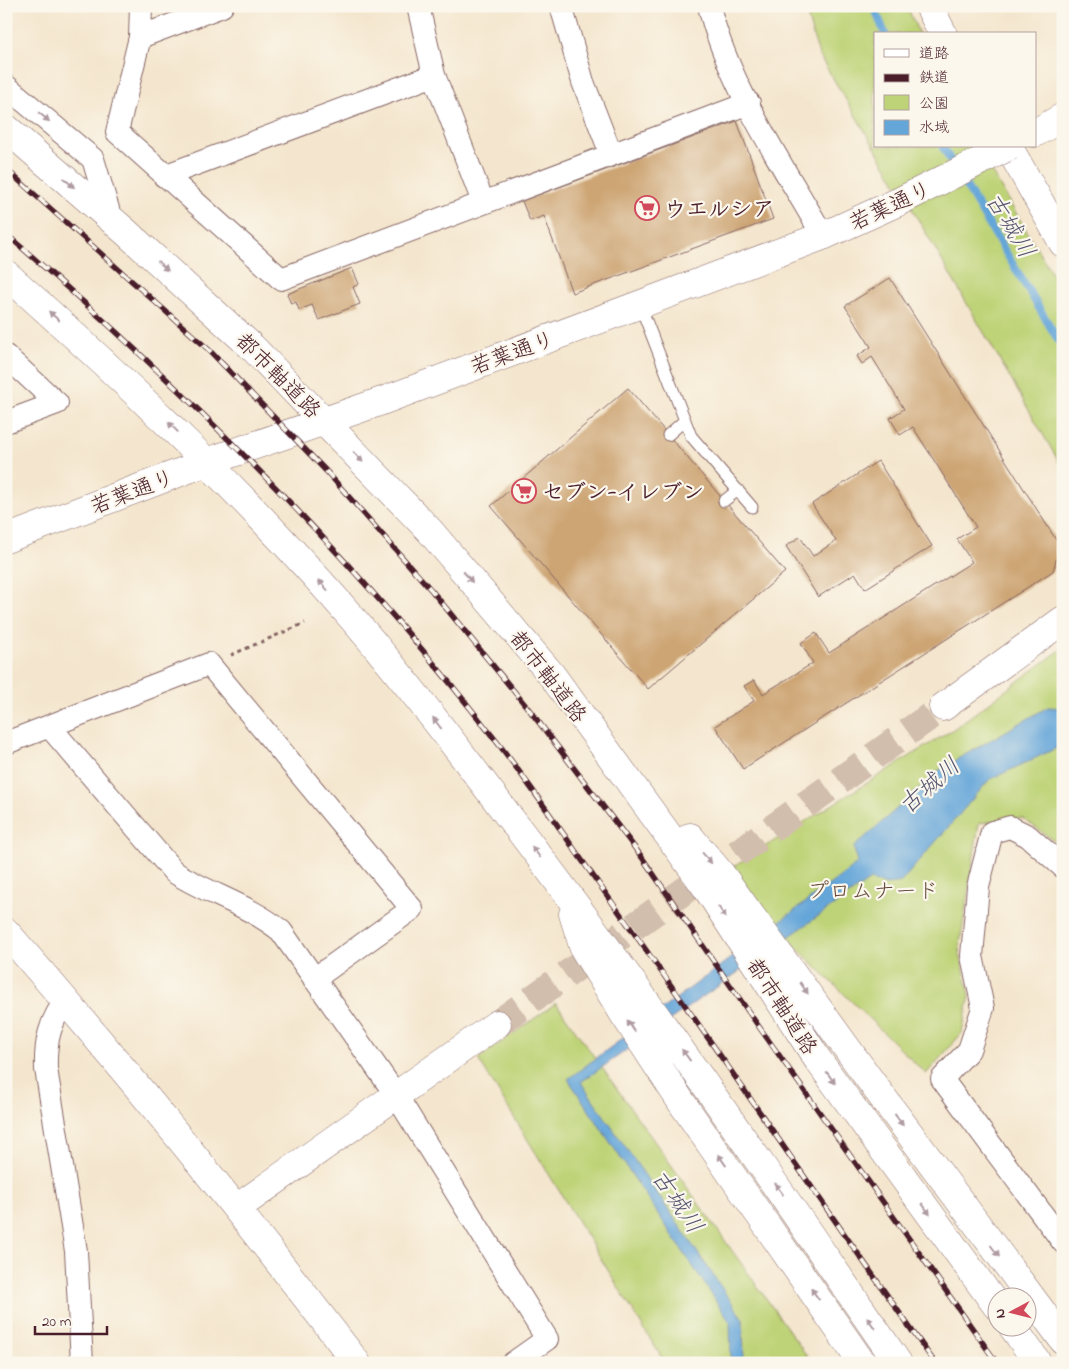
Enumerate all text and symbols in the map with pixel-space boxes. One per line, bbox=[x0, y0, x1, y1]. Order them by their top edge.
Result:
legend bbox=[874, 32, 1036, 148]
text: 道路 bbox=[919, 43, 949, 65]
text: 鉄道 bbox=[919, 67, 949, 89]
text: 公園 bbox=[919, 93, 949, 115]
one-way arrow bbox=[38, 111, 50, 122]
text: 水域 bbox=[919, 117, 949, 139]
street label: 若葉通り bbox=[845, 175, 938, 241]
one-way arrow bbox=[63, 177, 75, 189]
water label: 古城川 bbox=[975, 186, 1042, 266]
supermarket icon: ウエルシア bbox=[634, 195, 660, 221]
place label: ウエルシア bbox=[664, 195, 774, 227]
one-way arrow bbox=[157, 260, 169, 272]
one-way arrow bbox=[47, 311, 60, 322]
street label: 若葉通り bbox=[466, 325, 560, 385]
street label: 都市軸道路 bbox=[227, 327, 327, 427]
one-way arrow bbox=[167, 421, 179, 433]
one-way arrow bbox=[352, 450, 364, 462]
street label: 若葉通り bbox=[86, 463, 180, 525]
supermarket icon: セブン-イレブン bbox=[511, 478, 537, 504]
place label: セブン-イレブン bbox=[542, 478, 704, 510]
one-way arrow bbox=[462, 570, 474, 582]
one-way arrow bbox=[317, 578, 328, 591]
street label: 都市軸道路 bbox=[500, 625, 593, 731]
one-way arrow bbox=[432, 716, 442, 730]
water label: 古城川 bbox=[892, 750, 969, 824]
one-way arrow bbox=[530, 846, 541, 859]
one-way arrow bbox=[702, 851, 713, 864]
park label: プロムナード bbox=[807, 877, 939, 909]
one-way arrow bbox=[718, 906, 727, 919]
street label: 都市軸道路 bbox=[737, 953, 824, 1062]
one-way arrow bbox=[799, 981, 809, 995]
one-way arrow bbox=[627, 1019, 636, 1032]
one-way arrow bbox=[681, 1048, 691, 1062]
one-way arrow bbox=[825, 1071, 836, 1084]
one-way arrow bbox=[894, 1113, 904, 1127]
one-way arrow bbox=[717, 1154, 727, 1167]
water label: 古城川 bbox=[641, 1163, 711, 1242]
one-way arrow bbox=[774, 1182, 784, 1196]
one-way arrow bbox=[921, 1202, 931, 1216]
one-way arrow bbox=[990, 1244, 1001, 1257]
north arrow bbox=[986, 1286, 1036, 1336]
one-way arrow bbox=[810, 1287, 820, 1301]
scale bar bbox=[35, 1304, 108, 1336]
text: N bbox=[990, 1307, 1012, 1319]
text: 20 m bbox=[42, 1311, 72, 1333]
one-way arrow bbox=[866, 1316, 876, 1329]

